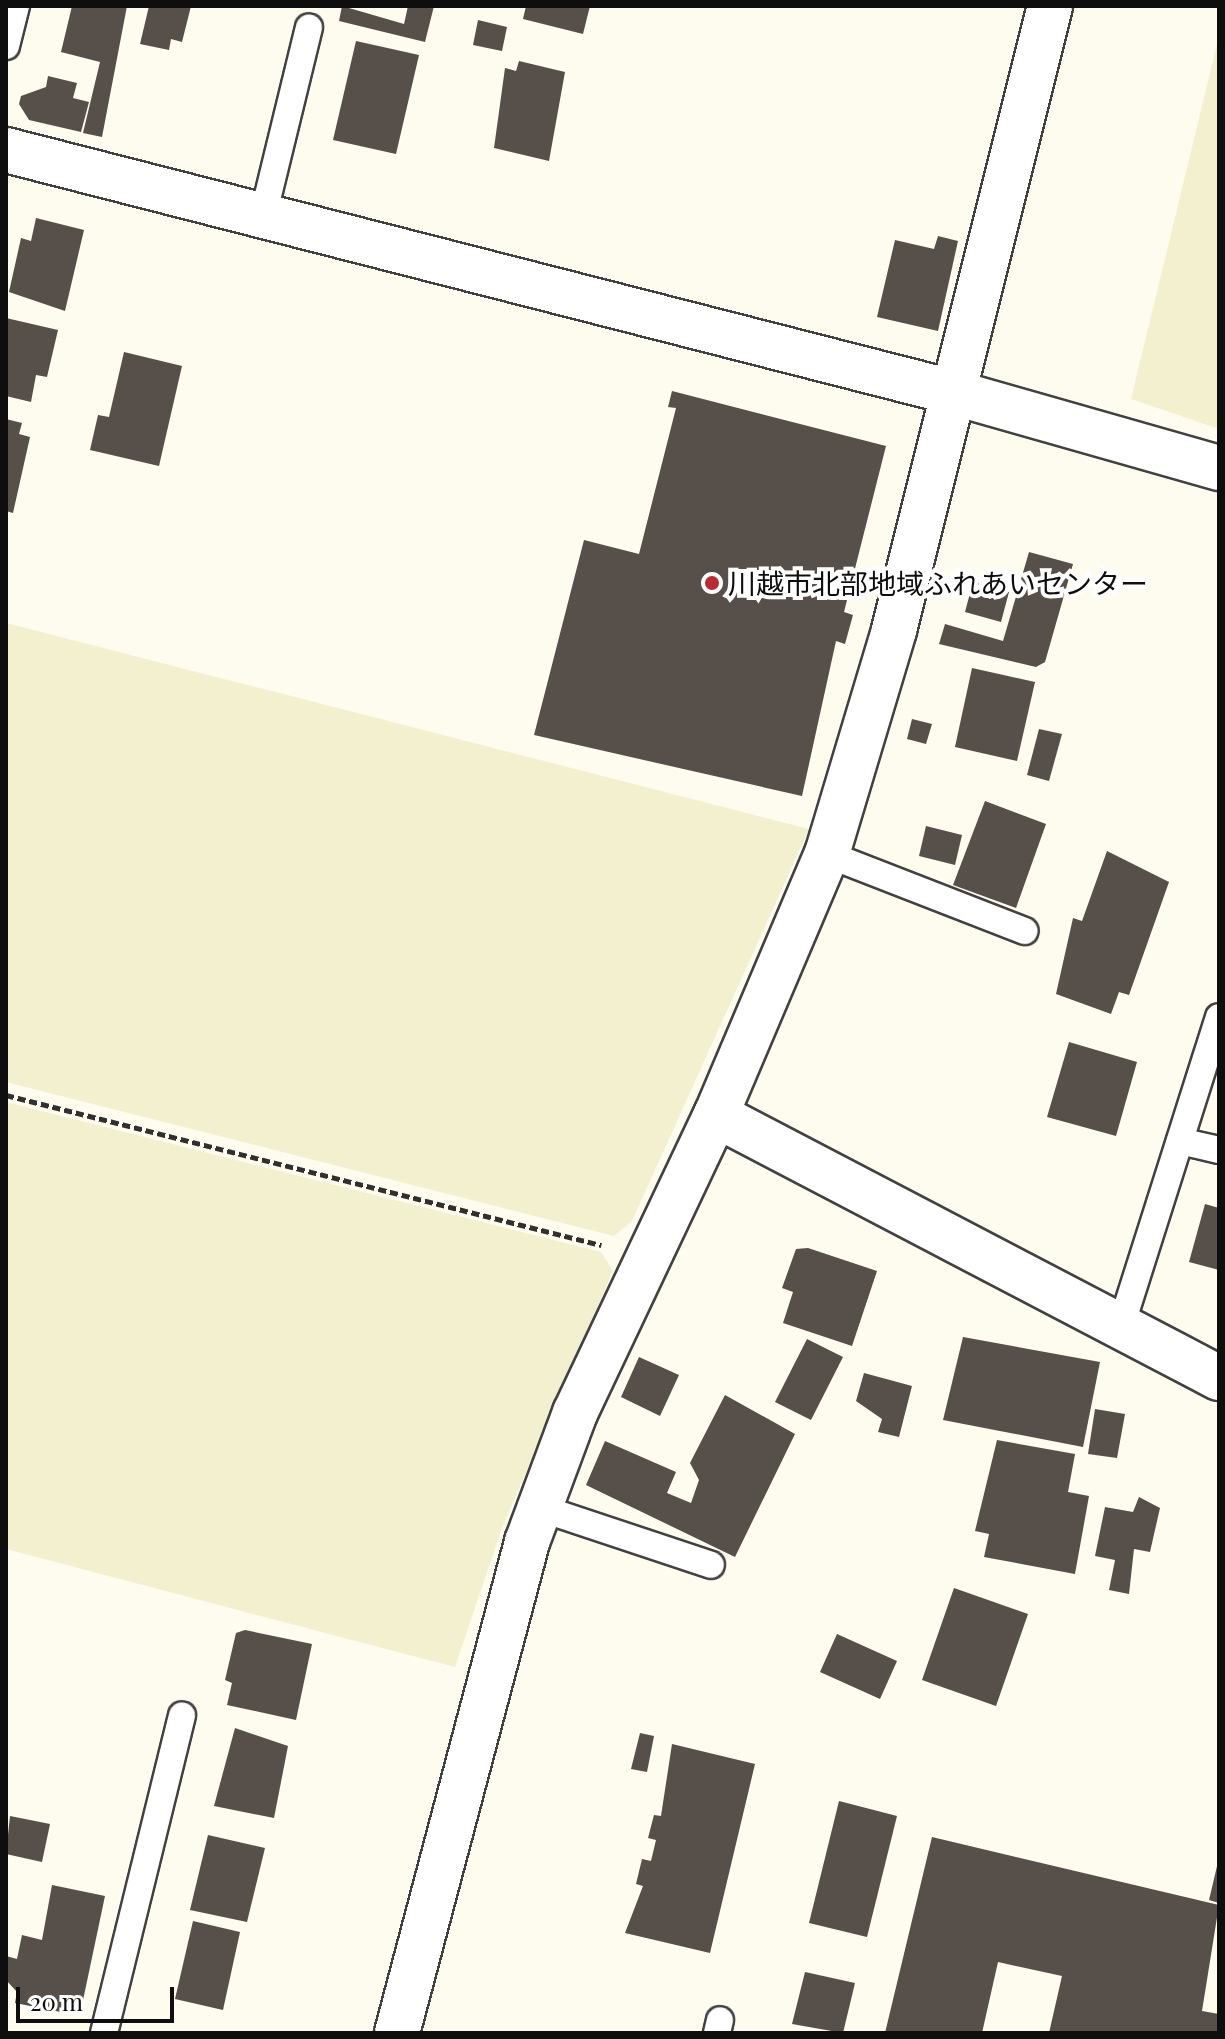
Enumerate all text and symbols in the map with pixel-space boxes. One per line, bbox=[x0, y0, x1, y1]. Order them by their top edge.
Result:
place label: 川越市北部地域ふれあいセンター bbox=[728, 566, 1148, 600]
marker: 川越市北部地域ふれあいセンター bbox=[703, 574, 721, 592]
scale bar bbox=[20, 1971, 178, 2021]
text: 20 m bbox=[30, 1985, 83, 2017]

